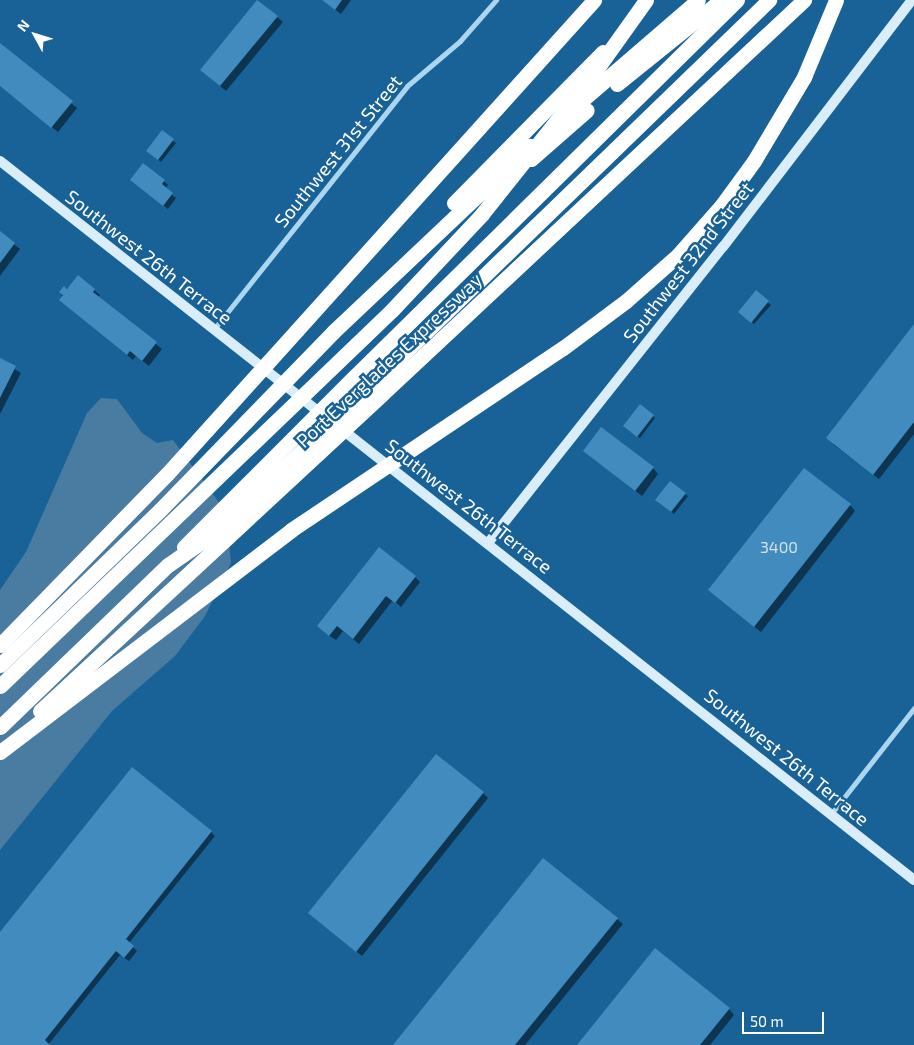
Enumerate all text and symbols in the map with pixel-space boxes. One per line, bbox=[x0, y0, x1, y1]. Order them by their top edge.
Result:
north arrow bbox=[10, 10, 60, 60]
text: N bbox=[13, 16, 33, 35]
street label: Southwest 31st Street bbox=[269, 70, 407, 232]
street label: Southwest 32nd Street bbox=[618, 177, 758, 347]
street label: Southwest 26th Terrace bbox=[61, 185, 237, 329]
street label: Port Everglades Expressway bbox=[291, 268, 487, 452]
street label: Southwest 26th Terrace bbox=[381, 434, 557, 578]
house number: 3400 bbox=[760, 537, 798, 557]
street label: Southwest 26th Terrace bbox=[700, 683, 874, 831]
scale bar bbox=[744, 1002, 826, 1034]
text: 50 m bbox=[750, 1012, 784, 1030]

